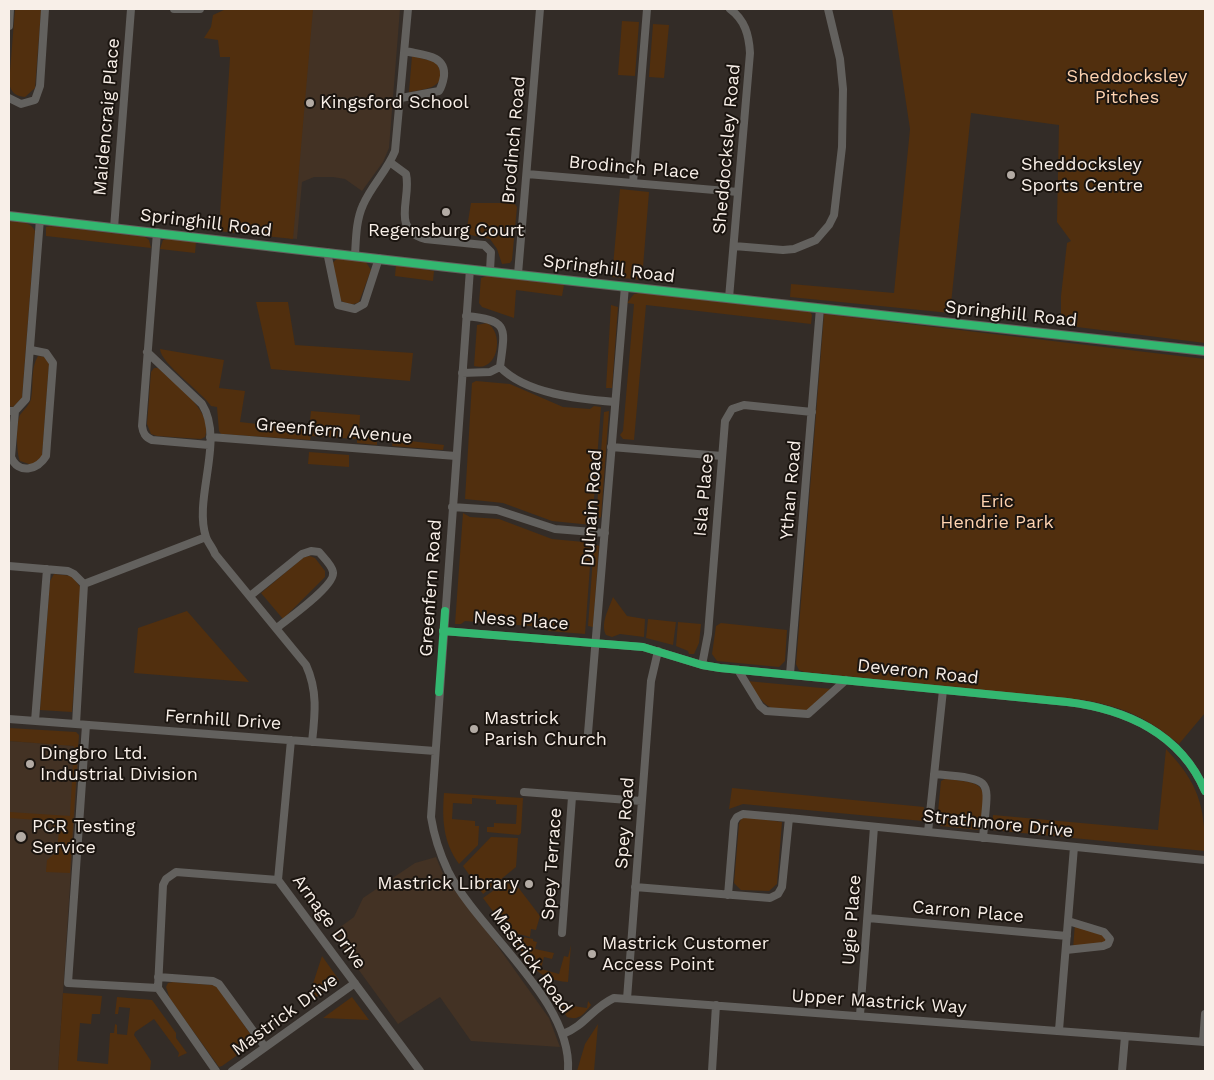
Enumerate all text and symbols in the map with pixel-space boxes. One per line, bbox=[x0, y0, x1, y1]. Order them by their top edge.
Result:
street label: Maidencraig Place bbox=[89, 37, 125, 197]
street label: Sheddocksley Road bbox=[709, 63, 745, 235]
park label: Sheddocksley Pitches bbox=[1067, 66, 1187, 108]
street label: Brodinch Road bbox=[498, 75, 530, 205]
place label: Kingsford School bbox=[320, 92, 469, 114]
marker: Kingsford School bbox=[304, 97, 316, 109]
street label: Brodinch Place bbox=[568, 152, 700, 184]
place label: Sheddocksley Sports Centre bbox=[1021, 154, 1143, 196]
marker: Sheddocksley Sports Centre bbox=[1005, 169, 1017, 181]
street label: Springhill Road bbox=[139, 204, 273, 242]
marker: Regensburg Court bbox=[440, 206, 452, 218]
place label: Regensburg Court bbox=[368, 220, 524, 242]
street label: Springhill Road bbox=[542, 250, 676, 288]
street label: Springhill Road bbox=[944, 296, 1078, 332]
street label: Greenfern Avenue bbox=[255, 413, 413, 449]
street label: Ythan Road bbox=[776, 439, 806, 541]
street label: Dulnain Road bbox=[577, 449, 607, 567]
street label: Isla Place bbox=[690, 452, 718, 538]
park label: Eric Hendrie Park bbox=[940, 491, 1054, 534]
street label: Greenfern Road bbox=[415, 519, 447, 657]
street label: Ness Place bbox=[473, 607, 569, 635]
street label: Deveron Road bbox=[856, 655, 980, 689]
street label: Fernhill Drive bbox=[164, 705, 282, 735]
place label: Mastrick Parish Church bbox=[484, 708, 607, 751]
marker: Mastrick Parish Church bbox=[468, 723, 480, 735]
place label: Dingbro Ltd. Industrial Division bbox=[40, 743, 198, 786]
marker: Dingbro Ltd. Industrial Division bbox=[24, 758, 36, 770]
street label: Spey Road bbox=[611, 776, 639, 870]
street label: Strathmore Drive bbox=[922, 805, 1074, 843]
street label: Spey Terrace bbox=[537, 807, 567, 921]
place label: PCR Testing Service bbox=[32, 816, 135, 859]
marker: PCR Testing Service bbox=[14, 830, 28, 844]
street label: Arnage Drive bbox=[288, 871, 370, 973]
place label: Mastrick Library bbox=[377, 873, 519, 895]
street label: Ugie Place bbox=[838, 874, 866, 966]
marker: Mastrick Library bbox=[523, 878, 535, 890]
street label: Carron Place bbox=[911, 896, 1025, 928]
street label: Mastrick Road bbox=[486, 904, 576, 1018]
place label: Mastrick Customer Access Point bbox=[602, 933, 769, 976]
marker: Mastrick Customer Access Point bbox=[586, 948, 598, 960]
street label: Mastrick Drive bbox=[228, 969, 342, 1061]
street label: Upper Mastrick Way bbox=[791, 985, 967, 1019]

